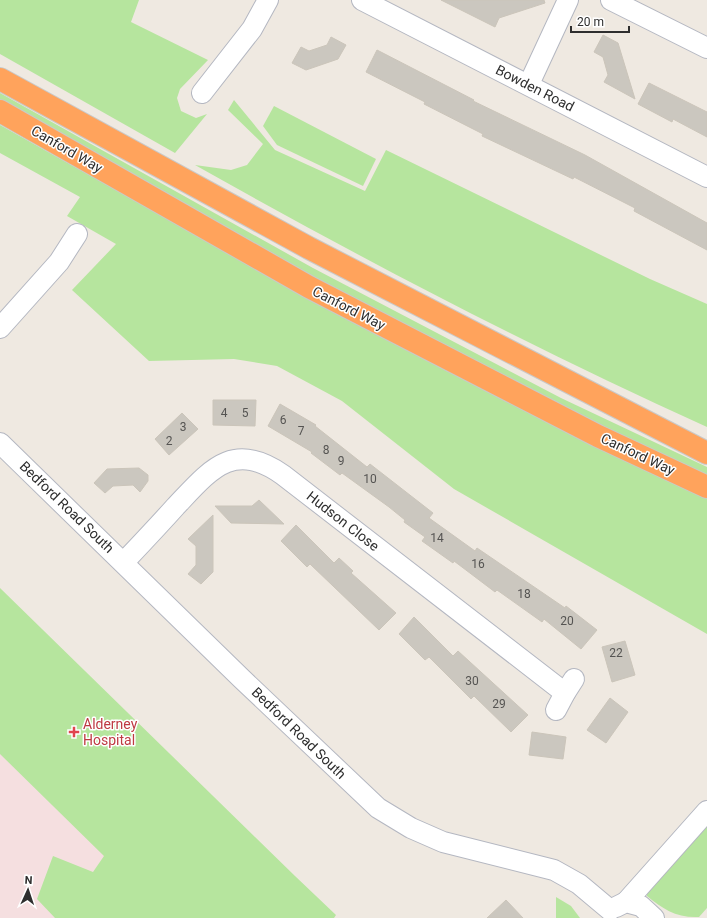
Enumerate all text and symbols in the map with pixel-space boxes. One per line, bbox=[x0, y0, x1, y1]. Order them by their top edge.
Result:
scale bar bbox=[571, 8, 629, 34]
text: 20 m bbox=[577, 15, 604, 29]
street label: Bowden Road bbox=[493, 61, 577, 115]
street label: Canford Way bbox=[29, 122, 106, 176]
street label: Canford Way bbox=[310, 283, 388, 333]
house number: 4 bbox=[221, 406, 228, 420]
house number: 5 bbox=[242, 406, 249, 420]
house number: 6 bbox=[280, 413, 287, 427]
house number: 3 bbox=[180, 420, 186, 434]
house number: 7 bbox=[298, 424, 305, 438]
street label: Canford Way bbox=[599, 430, 678, 478]
house number: 2 bbox=[166, 434, 173, 448]
house number: 8 bbox=[323, 443, 330, 457]
house number: 9 bbox=[338, 454, 344, 468]
street label: Bedford Road South bbox=[17, 458, 117, 556]
house number: 10 bbox=[363, 472, 377, 486]
street label: Hudson Close bbox=[304, 488, 382, 554]
house number: 14 bbox=[430, 531, 444, 545]
house number: 16 bbox=[471, 557, 485, 571]
house number: 18 bbox=[517, 587, 531, 601]
house number: 20 bbox=[560, 614, 574, 628]
house number: 22 bbox=[609, 646, 623, 660]
house number: 30 bbox=[465, 674, 479, 688]
street label: Bedford Road South bbox=[249, 684, 349, 782]
house number: 29 bbox=[492, 697, 506, 711]
place label: Alderney Hospital bbox=[83, 716, 138, 748]
marker: Alderney Hospital bbox=[68, 726, 80, 738]
north arrow bbox=[8, 870, 48, 910]
text: N bbox=[24, 874, 33, 887]

